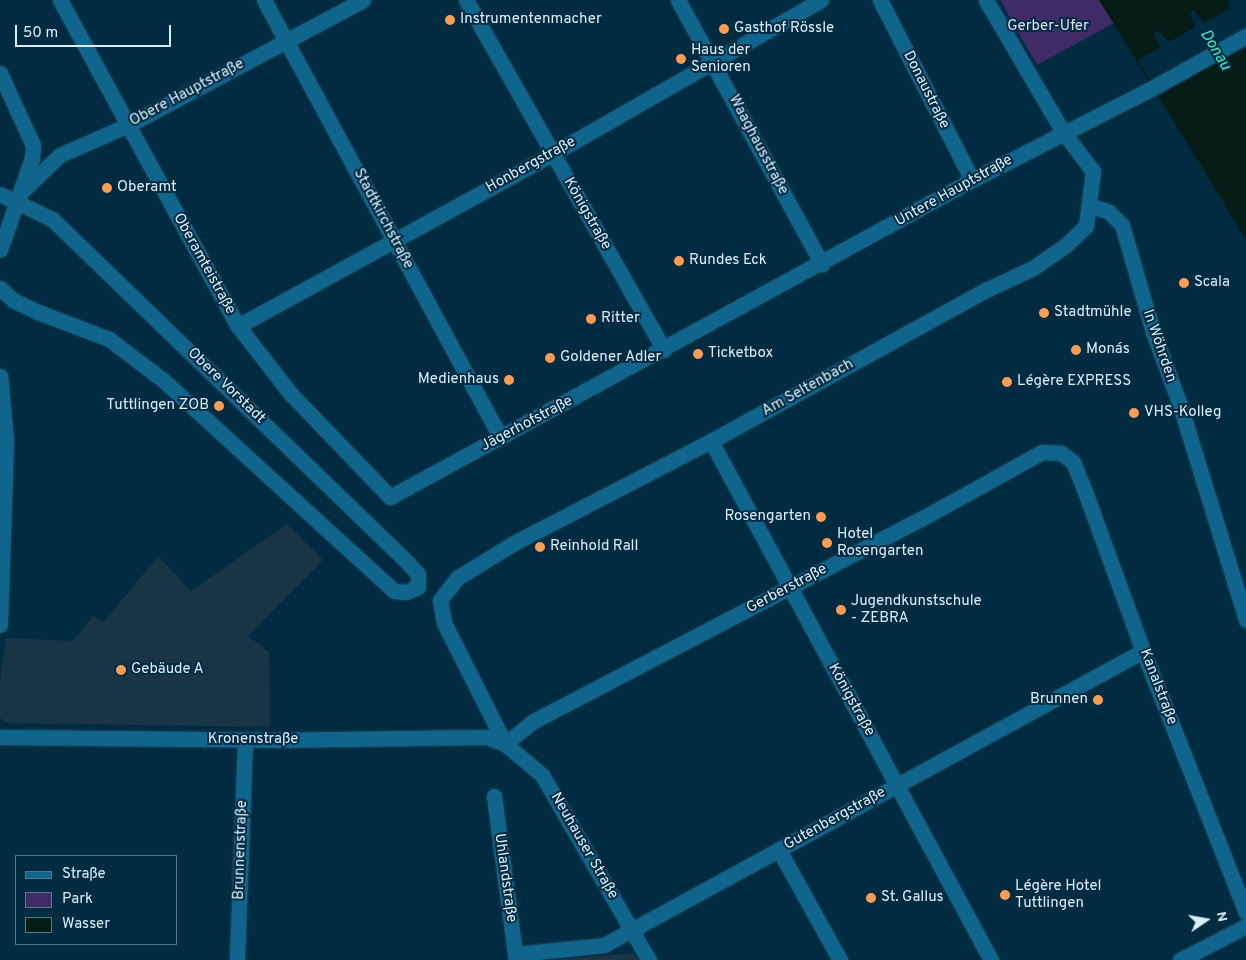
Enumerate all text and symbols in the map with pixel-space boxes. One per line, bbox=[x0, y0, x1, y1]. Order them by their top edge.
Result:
place label: Instrumentenmacher bbox=[460, 11, 602, 29]
marker: Instrumentenmacher bbox=[444, 14, 456, 26]
scale bar bbox=[18, 15, 174, 47]
park label: Gerber-Ufer bbox=[1007, 18, 1089, 36]
place label: Gasthof Rössle bbox=[734, 20, 834, 38]
marker: Gasthof Rössle bbox=[718, 23, 730, 35]
text: 50 m bbox=[23, 24, 58, 43]
water label: Donau bbox=[1195, 26, 1235, 74]
place label: Haus der Senioren bbox=[691, 41, 751, 76]
street label: Donaustraße bbox=[899, 48, 953, 132]
marker: Haus der Senioren bbox=[675, 53, 687, 65]
street label: Obere Hauptstraße bbox=[127, 55, 247, 131]
street label: Waaghausstraße bbox=[724, 92, 792, 198]
street label: Honbergstraße bbox=[483, 133, 579, 197]
street label: Untere Hauptstraße bbox=[892, 151, 1016, 231]
street label: Stadtkirchstraße bbox=[349, 166, 417, 272]
street label: Königstraße bbox=[559, 175, 615, 253]
place label: Oberamt bbox=[117, 179, 177, 197]
marker: Oberamt bbox=[101, 182, 113, 194]
street label: Oberamteistraße bbox=[169, 210, 239, 318]
place label: Rundes Eck bbox=[689, 252, 767, 270]
marker: Rundes Eck bbox=[673, 255, 685, 267]
place label: Scala bbox=[1194, 274, 1230, 292]
marker: Scala bbox=[1178, 277, 1190, 289]
place label: Stadtmühle bbox=[1054, 304, 1132, 322]
marker: Stadtmühle bbox=[1038, 307, 1050, 319]
street label: In Wöhrden bbox=[1138, 307, 1180, 385]
place label: Ritter bbox=[601, 310, 640, 328]
marker: Ritter bbox=[585, 313, 597, 325]
place label: Monás bbox=[1086, 341, 1130, 359]
street label: Obere Vorstadt bbox=[183, 344, 269, 428]
marker: Monás bbox=[1070, 344, 1082, 356]
place label: Ticketbox bbox=[708, 345, 773, 363]
marker: Ticketbox bbox=[692, 348, 704, 360]
place label: Goldener Adler bbox=[560, 349, 662, 367]
marker: Goldener Adler bbox=[544, 352, 556, 364]
street label: Am Seltenbach bbox=[759, 355, 857, 421]
place label: Medienhaus bbox=[418, 371, 499, 389]
place label: Légère EXPRESS bbox=[1017, 373, 1131, 391]
marker: Medienhaus bbox=[503, 374, 515, 386]
marker: Légère EXPRESS bbox=[1001, 376, 1013, 388]
street label: Jägerhofstraße bbox=[478, 392, 576, 456]
place label: Tuttlingen ZOB bbox=[106, 397, 209, 415]
marker: Tuttlingen ZOB bbox=[213, 400, 225, 412]
place label: VHS-Kolleg bbox=[1144, 404, 1221, 422]
marker: VHS-Kolleg bbox=[1128, 407, 1140, 419]
place label: Rosengarten bbox=[725, 508, 811, 526]
marker: Rosengarten bbox=[815, 511, 827, 523]
place label: Hotel Rosengarten bbox=[837, 525, 923, 560]
marker: Hotel Rosengarten bbox=[821, 537, 833, 549]
place label: Reinhold Rall bbox=[550, 538, 638, 556]
marker: Reinhold Rall bbox=[534, 541, 546, 553]
street label: Gerberstraße bbox=[744, 560, 830, 618]
place label: Jugendkunstschule - ZEBRA bbox=[851, 592, 982, 627]
marker: Jugendkunstschule - ZEBRA bbox=[835, 604, 847, 616]
street label: Kanalstraße bbox=[1135, 647, 1181, 727]
street label: Königstraße bbox=[824, 660, 878, 740]
place label: Gebäude A bbox=[131, 661, 204, 679]
marker: Gebäude A bbox=[115, 664, 127, 676]
place label: Brunnen bbox=[1030, 691, 1088, 709]
marker: Brunnen bbox=[1092, 694, 1104, 706]
street label: Kronenstraße bbox=[208, 731, 298, 749]
street label: Gutenbergstraße bbox=[781, 784, 889, 854]
street label: Neuhauser Straße bbox=[546, 789, 622, 903]
street label: Brunnenstraße bbox=[230, 800, 252, 900]
street label: Uhlandstraße bbox=[490, 832, 520, 924]
legend bbox=[15, 855, 178, 945]
text: Straße bbox=[62, 865, 106, 884]
place label: Légère Hotel Tuttlingen bbox=[1015, 877, 1101, 912]
place label: St. Gallus bbox=[881, 889, 944, 907]
marker: Légère Hotel Tuttlingen bbox=[999, 889, 1011, 901]
text: Park bbox=[62, 890, 93, 909]
marker: St. Gallus bbox=[865, 892, 877, 904]
north arrow bbox=[1181, 895, 1231, 945]
text: N bbox=[1212, 910, 1231, 923]
text: Wasser bbox=[62, 915, 110, 934]

